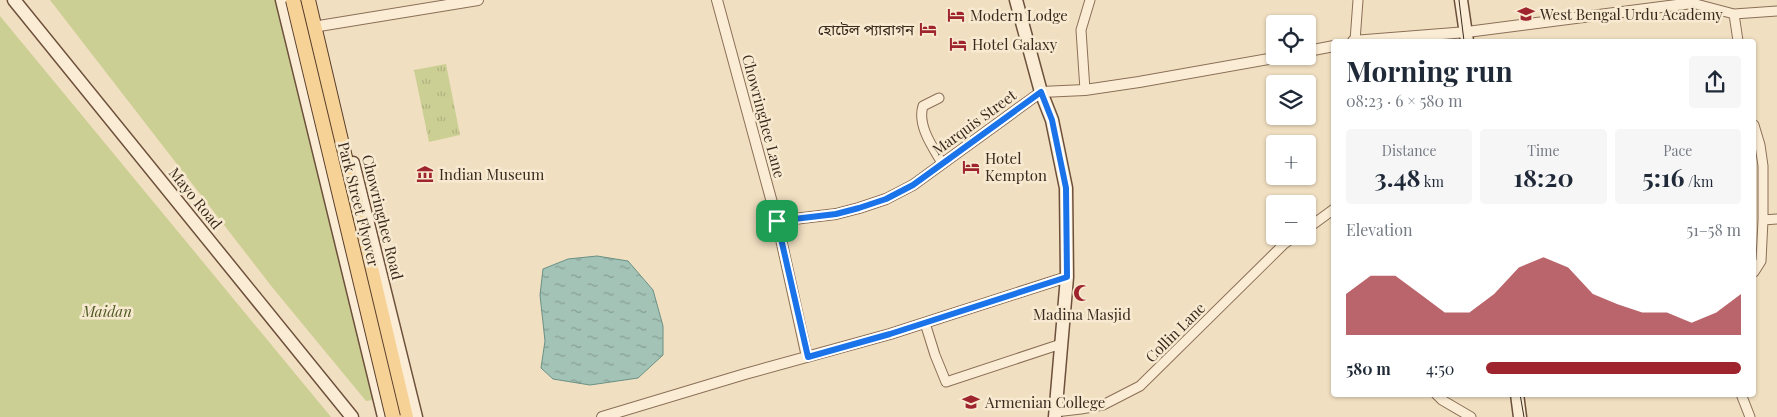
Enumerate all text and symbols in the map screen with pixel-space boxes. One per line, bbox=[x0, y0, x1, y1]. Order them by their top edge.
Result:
school or university icon: West Bengal Urdu Academy bbox=[1516, 4, 1536, 24]
place label: West Bengal Urdu Academy bbox=[1539, 4, 1723, 24]
hotel icon: Modern Lodge bbox=[946, 5, 966, 25]
place label: Modern Lodge bbox=[970, 5, 1068, 25]
map controls bbox=[1266, 15, 1316, 245]
button: locate bbox=[1266, 15, 1316, 65]
place label: হোটেল প্যারাগন bbox=[818, 19, 915, 39]
hotel icon: হোটেল প্যারাগন bbox=[918, 19, 938, 39]
hotel icon: Hotel Galaxy bbox=[948, 34, 968, 54]
place label: Hotel Galaxy bbox=[972, 34, 1058, 54]
street label: Chowringhee Lane bbox=[738, 52, 790, 180]
text: Morning run bbox=[1346, 52, 1513, 89]
button: share bbox=[1689, 56, 1741, 108]
button: layers bbox=[1266, 75, 1316, 125]
street label: Marquis Street bbox=[928, 84, 1021, 159]
text: 08:23 · 6 × 580 m bbox=[1346, 90, 1462, 111]
button: + bbox=[1266, 135, 1316, 185]
street label: Park Street Flyover bbox=[334, 140, 384, 269]
text: Distance bbox=[1382, 141, 1436, 160]
text: Time bbox=[1527, 141, 1560, 160]
text: Pace bbox=[1663, 141, 1692, 160]
place label: Hotel Kempton bbox=[985, 148, 1047, 185]
street label: Chowringhee Road bbox=[358, 152, 408, 282]
hotel icon: Hotel Kempton bbox=[961, 157, 981, 177]
text: 3.48 bbox=[1374, 160, 1421, 193]
text: 18:20 bbox=[1513, 160, 1574, 193]
text: 5:16 bbox=[1642, 160, 1685, 193]
street label: Mayo Road bbox=[165, 163, 227, 233]
museum icon: Indian Museum bbox=[415, 164, 435, 184]
place label: Indian Museum bbox=[439, 164, 545, 184]
text: km bbox=[1421, 172, 1444, 191]
text: /km bbox=[1685, 172, 1713, 191]
button: − bbox=[1266, 195, 1316, 245]
pin bbox=[756, 200, 798, 242]
icon: arrive bbox=[763, 207, 791, 235]
text: Elevation bbox=[1346, 219, 1413, 240]
text: 51–58 m bbox=[1686, 219, 1741, 240]
mosque icon: Madina Masjid bbox=[1072, 283, 1092, 303]
street label: Collin Lane bbox=[1141, 298, 1209, 366]
park label: Maidan bbox=[81, 301, 132, 321]
place label: Madina Masjid bbox=[1033, 304, 1131, 324]
text: 580 m bbox=[1346, 358, 1391, 379]
text: 4:50 bbox=[1426, 358, 1454, 379]
school or university icon: Armenian College bbox=[961, 392, 981, 412]
place label: Armenian College bbox=[984, 392, 1105, 412]

